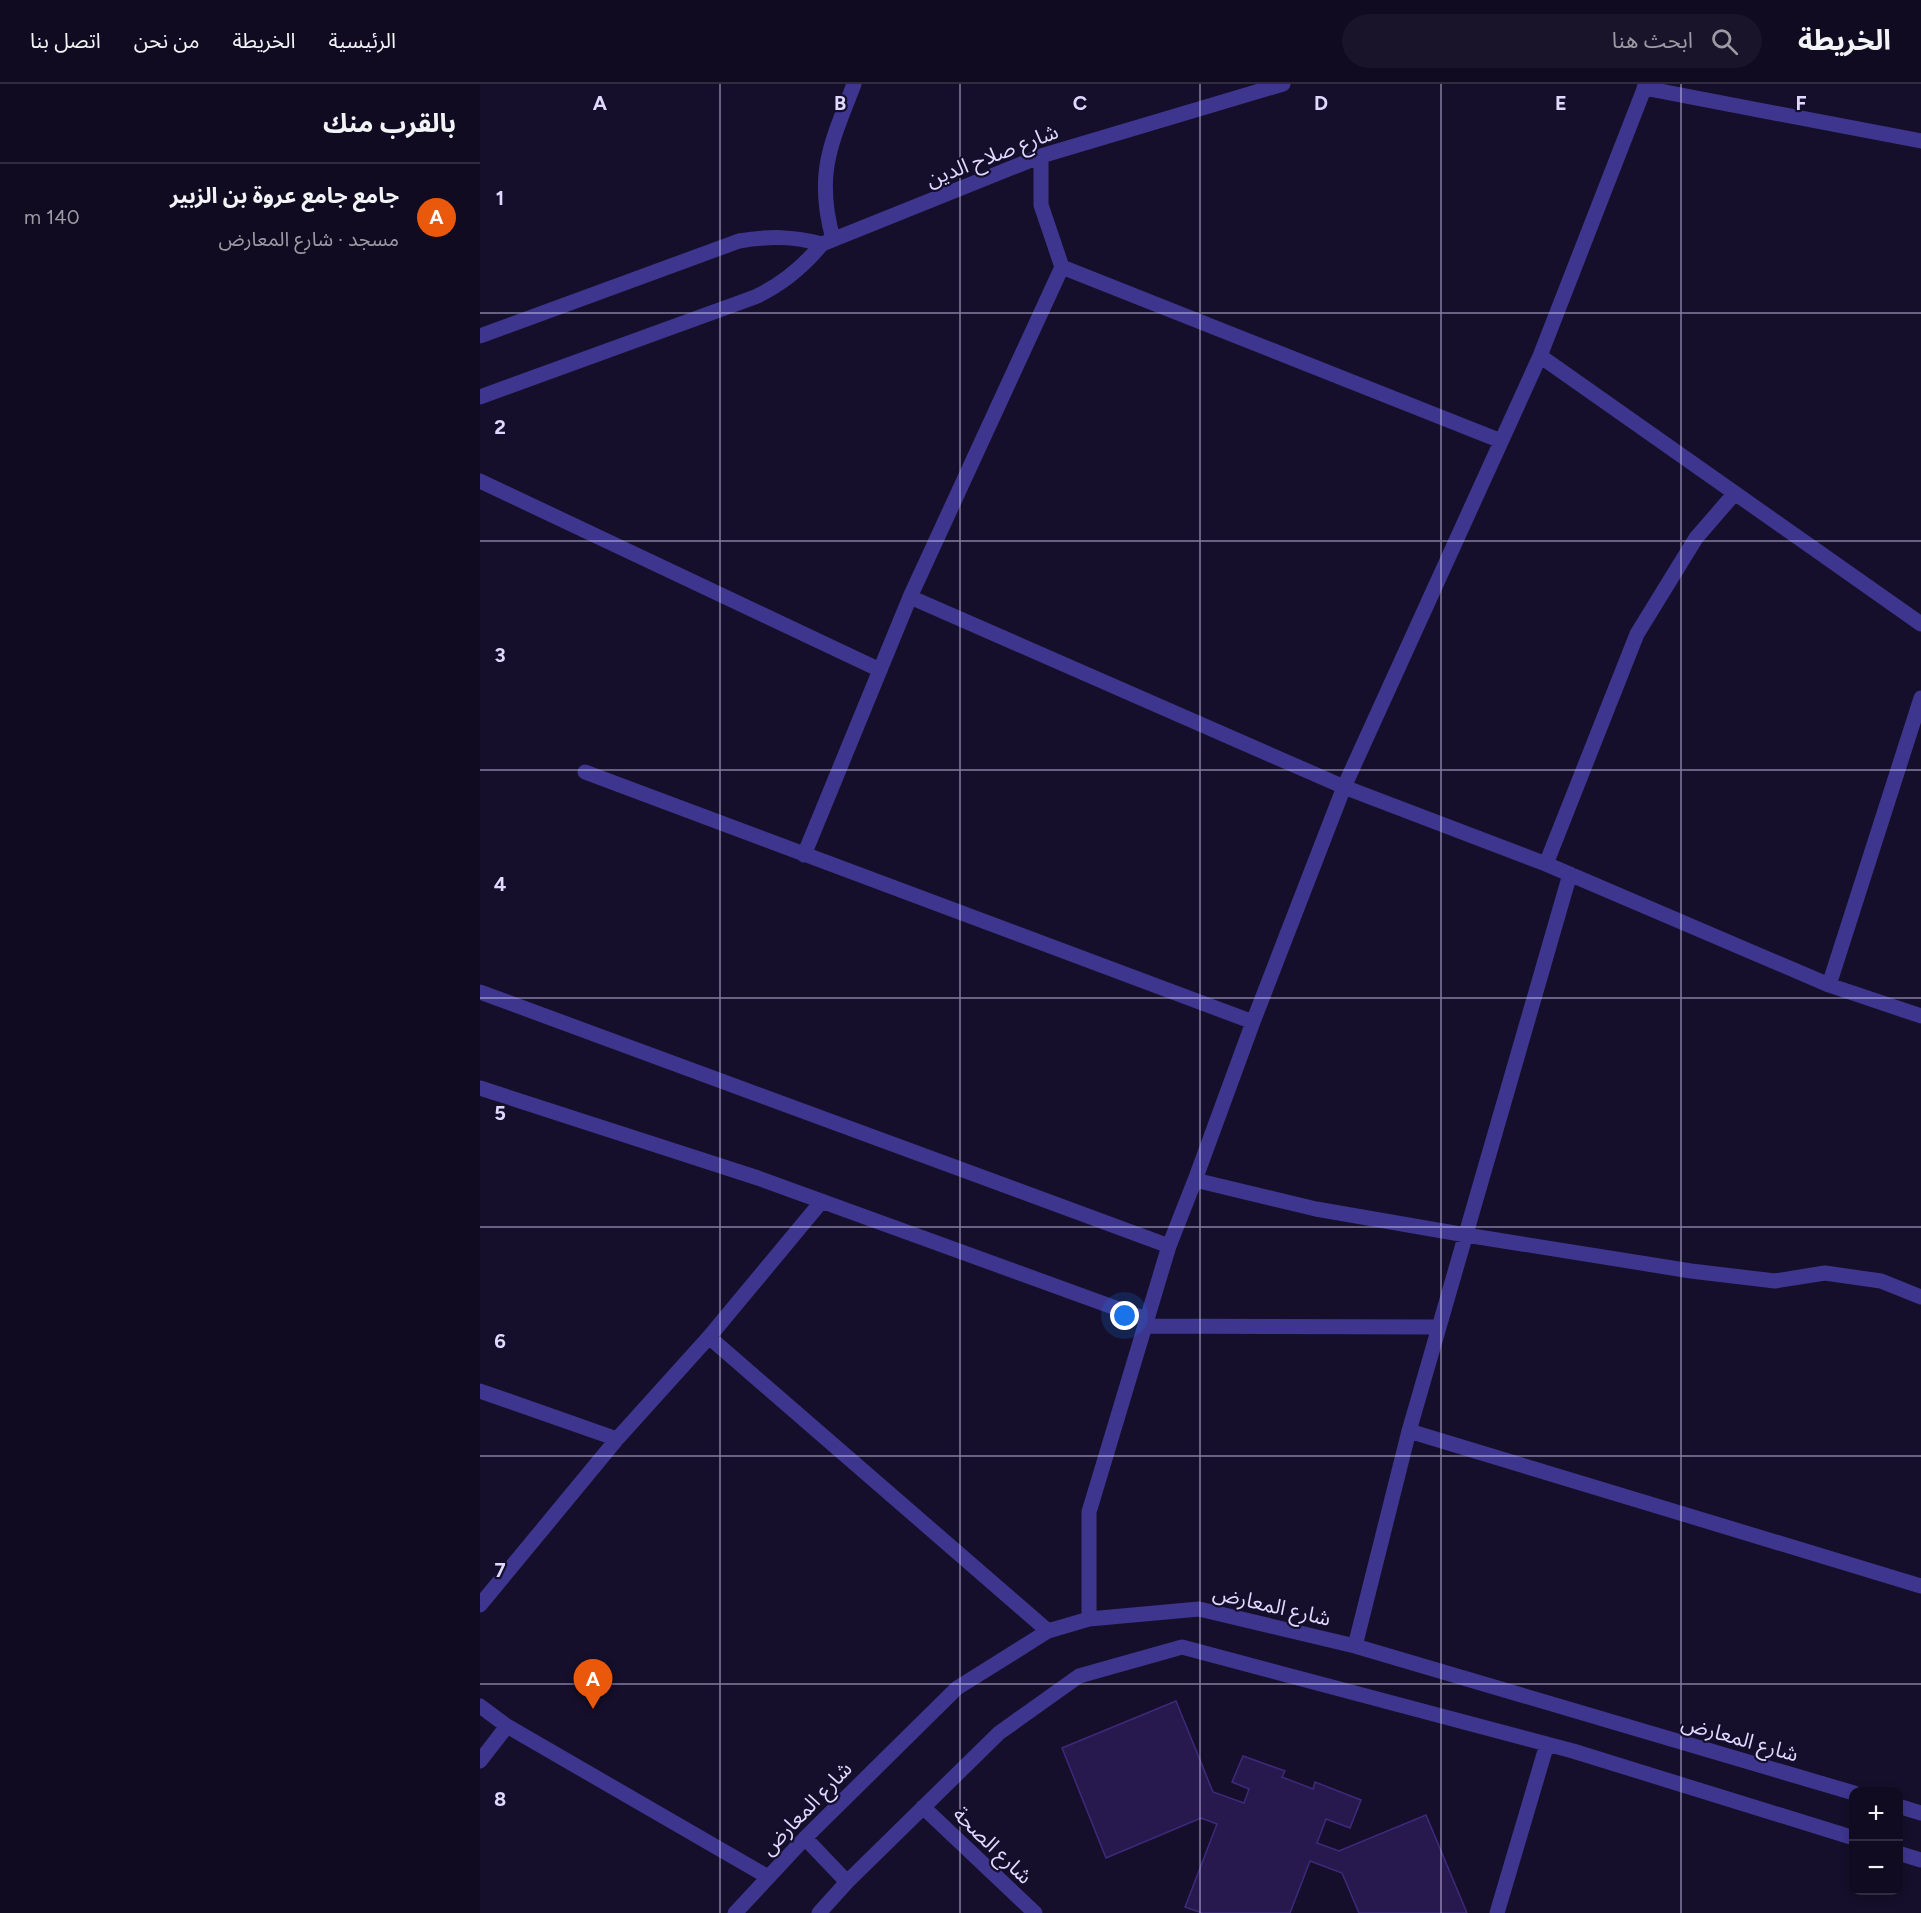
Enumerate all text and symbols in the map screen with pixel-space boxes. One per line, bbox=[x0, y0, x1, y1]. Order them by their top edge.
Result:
search box bbox=[1342, 14, 1762, 68]
text: الخريطة bbox=[1798, 23, 1891, 57]
icon: search bbox=[1708, 25, 1741, 58]
text: ابحث هنا bbox=[1612, 27, 1693, 54]
text: اتصل بنا bbox=[30, 28, 101, 53]
text: من نحن bbox=[134, 28, 200, 53]
text: الخريطة bbox=[233, 28, 296, 53]
text: الرئيسية bbox=[329, 28, 396, 53]
text: A bbox=[593, 91, 608, 115]
text: B bbox=[834, 91, 846, 115]
text: C bbox=[1073, 91, 1087, 115]
text: D bbox=[1314, 91, 1328, 115]
text: E bbox=[1555, 91, 1567, 115]
text: F bbox=[1795, 91, 1807, 115]
text: بالقرب منك bbox=[323, 107, 456, 139]
street label: شارع صلاح الدين bbox=[922, 118, 1063, 194]
text: جامع جامع عروة بن الزبير bbox=[170, 182, 399, 209]
text: 1 bbox=[496, 186, 504, 210]
text: 140 m bbox=[24, 205, 79, 229]
text: A bbox=[429, 205, 444, 229]
text: مسجد · شارع المعارض bbox=[219, 227, 399, 251]
text: 2 bbox=[494, 415, 506, 439]
text: 3 bbox=[494, 643, 506, 667]
text: 4 bbox=[494, 872, 507, 896]
text: 5 bbox=[494, 1101, 506, 1125]
your location bbox=[1110, 1301, 1139, 1330]
text: 6 bbox=[494, 1329, 506, 1353]
text: 7 bbox=[494, 1558, 506, 1582]
street label: شارع المعارض bbox=[1210, 1579, 1333, 1634]
pin: A bbox=[574, 1660, 612, 1709]
street label: شارع المعارض bbox=[1678, 1709, 1801, 1769]
street label: شارع المعارض bbox=[755, 1756, 859, 1862]
text: 8 bbox=[494, 1787, 506, 1811]
map controls bbox=[1849, 1787, 1903, 1895]
button: + bbox=[1849, 1787, 1903, 1841]
street label: شارع الصحة bbox=[946, 1801, 1038, 1891]
button: − bbox=[1849, 1841, 1903, 1895]

